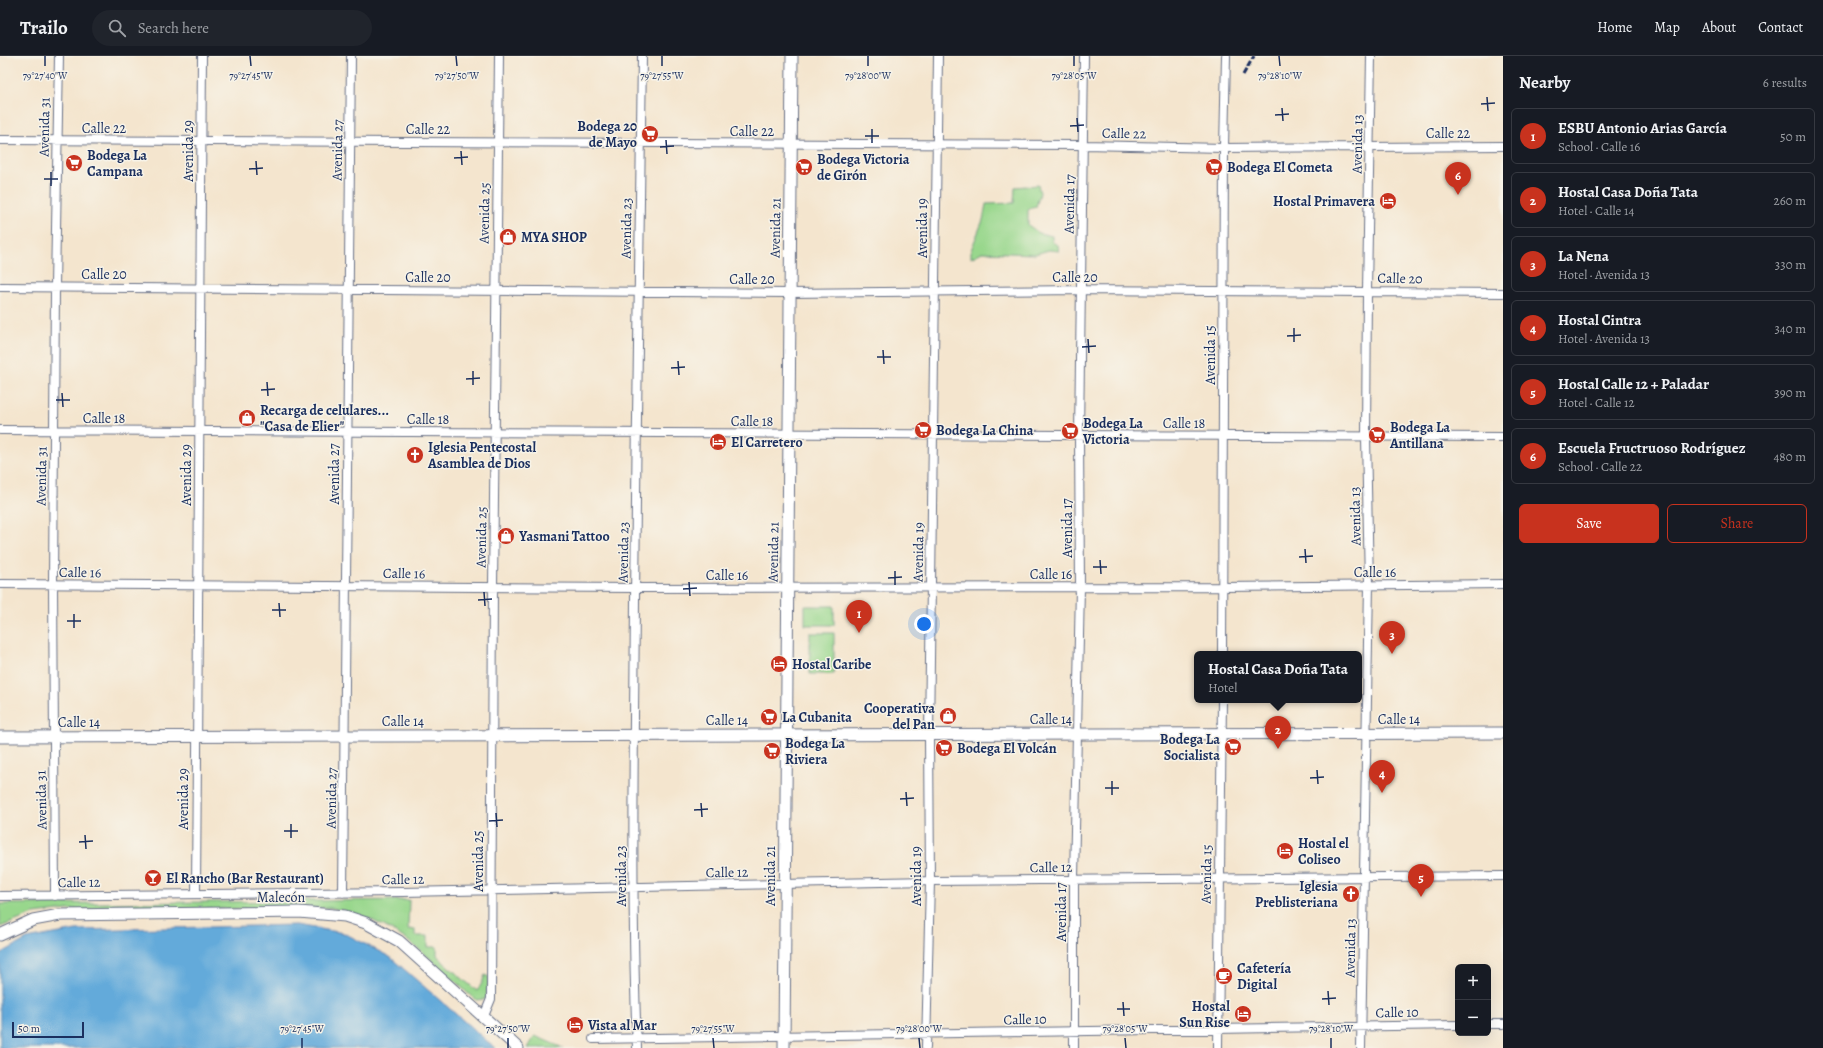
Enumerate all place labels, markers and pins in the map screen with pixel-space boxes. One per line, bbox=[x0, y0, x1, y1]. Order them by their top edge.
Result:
place label: Bodega 20 de Mayo bbox=[577, 117, 637, 152]
supermarket icon: Bodega 20 de Mayo bbox=[640, 124, 660, 144]
place label: Bodega La Campana bbox=[87, 146, 147, 181]
place label: Bodega Victoria de Girón bbox=[817, 150, 910, 185]
supermarket icon: Bodega La Campana bbox=[64, 153, 84, 173]
supermarket icon: Bodega Victoria de Girón bbox=[794, 157, 814, 177]
supermarket icon: Bodega El Cometa bbox=[1204, 157, 1224, 177]
place label: Bodega El Cometa bbox=[1227, 158, 1333, 177]
pin: 6 bbox=[1445, 162, 1471, 195]
hotel icon: Hostal Primavera bbox=[1378, 191, 1398, 211]
place label: Hostal Primavera bbox=[1273, 192, 1375, 211]
shop icon: MYA SHOP bbox=[498, 227, 518, 247]
place label: MYA SHOP bbox=[521, 228, 587, 247]
place label: Recarga de celulares... "Casa de Elier" bbox=[260, 401, 389, 436]
shop icon: Recarga de celulares... "Casa de Elier" bbox=[237, 408, 257, 428]
place label: Bodega La Victoria bbox=[1082, 414, 1143, 449]
place label: Bodega La Antillana bbox=[1389, 418, 1450, 453]
supermarket icon: Bodega La China bbox=[913, 420, 933, 440]
place label: Bodega La China bbox=[936, 421, 1034, 440]
supermarket icon: Bodega La Victoria bbox=[1060, 421, 1080, 441]
supermarket icon: Bodega La Antillana bbox=[1367, 425, 1387, 445]
hotel icon: El Carretero bbox=[708, 432, 728, 452]
place label: El Carretero bbox=[731, 433, 803, 452]
place label: Iglesia Pentecostal Asamblea de Dios bbox=[427, 438, 536, 473]
church icon: Iglesia Pentecostal Asamblea de Dios bbox=[405, 445, 425, 465]
shop icon: Yasmani Tattoo bbox=[496, 526, 516, 546]
place label: Yasmani Tattoo bbox=[518, 527, 610, 546]
pin: 1 bbox=[846, 600, 872, 633]
pin: 3 bbox=[1379, 621, 1405, 654]
hotel icon: Hostal Caribe bbox=[769, 654, 789, 674]
place label: Hostal Caribe bbox=[792, 655, 872, 674]
place label: Cooperativa del Pan bbox=[864, 699, 935, 734]
shop icon: Cooperativa del Pan bbox=[938, 706, 958, 726]
supermarket icon: La Cubanita bbox=[759, 707, 779, 727]
place label: La Cubanita bbox=[782, 708, 852, 727]
pin: 2 bbox=[1265, 716, 1291, 749]
place label: Bodega La Socialista bbox=[1160, 730, 1220, 765]
place label: Bodega La Riviera bbox=[785, 734, 845, 769]
supermarket icon: Bodega La Socialista bbox=[1223, 737, 1243, 757]
supermarket icon: Bodega El Volcán bbox=[934, 738, 954, 758]
place label: Bodega El Volcán bbox=[957, 739, 1057, 758]
supermarket icon: Bodega La Riviera bbox=[762, 741, 782, 761]
pin: 4 bbox=[1369, 760, 1395, 793]
place label: Hostal el Coliseo bbox=[1298, 834, 1349, 869]
hotel icon: Hostal el Coliseo bbox=[1275, 841, 1295, 861]
pin: 5 bbox=[1408, 864, 1434, 897]
bar icon: El Rancho (Bar Restaurant) bbox=[143, 868, 163, 888]
place label: El Rancho (Bar Restaurant) bbox=[166, 869, 324, 888]
place label: Iglesia Preblisteriana bbox=[1255, 877, 1338, 912]
church icon: Iglesia Preblisteriana bbox=[1341, 884, 1361, 904]
place label: Cafetería Digital bbox=[1237, 959, 1291, 994]
cafe icon: Cafetería Digital bbox=[1214, 966, 1234, 986]
place label: Hostal Sun Rise bbox=[1179, 997, 1231, 1032]
hotel icon: Hostal Sun Rise bbox=[1233, 1004, 1253, 1024]
hotel icon: Vista al Mar bbox=[565, 1015, 585, 1035]
place label: Vista al Mar bbox=[587, 1016, 657, 1035]

